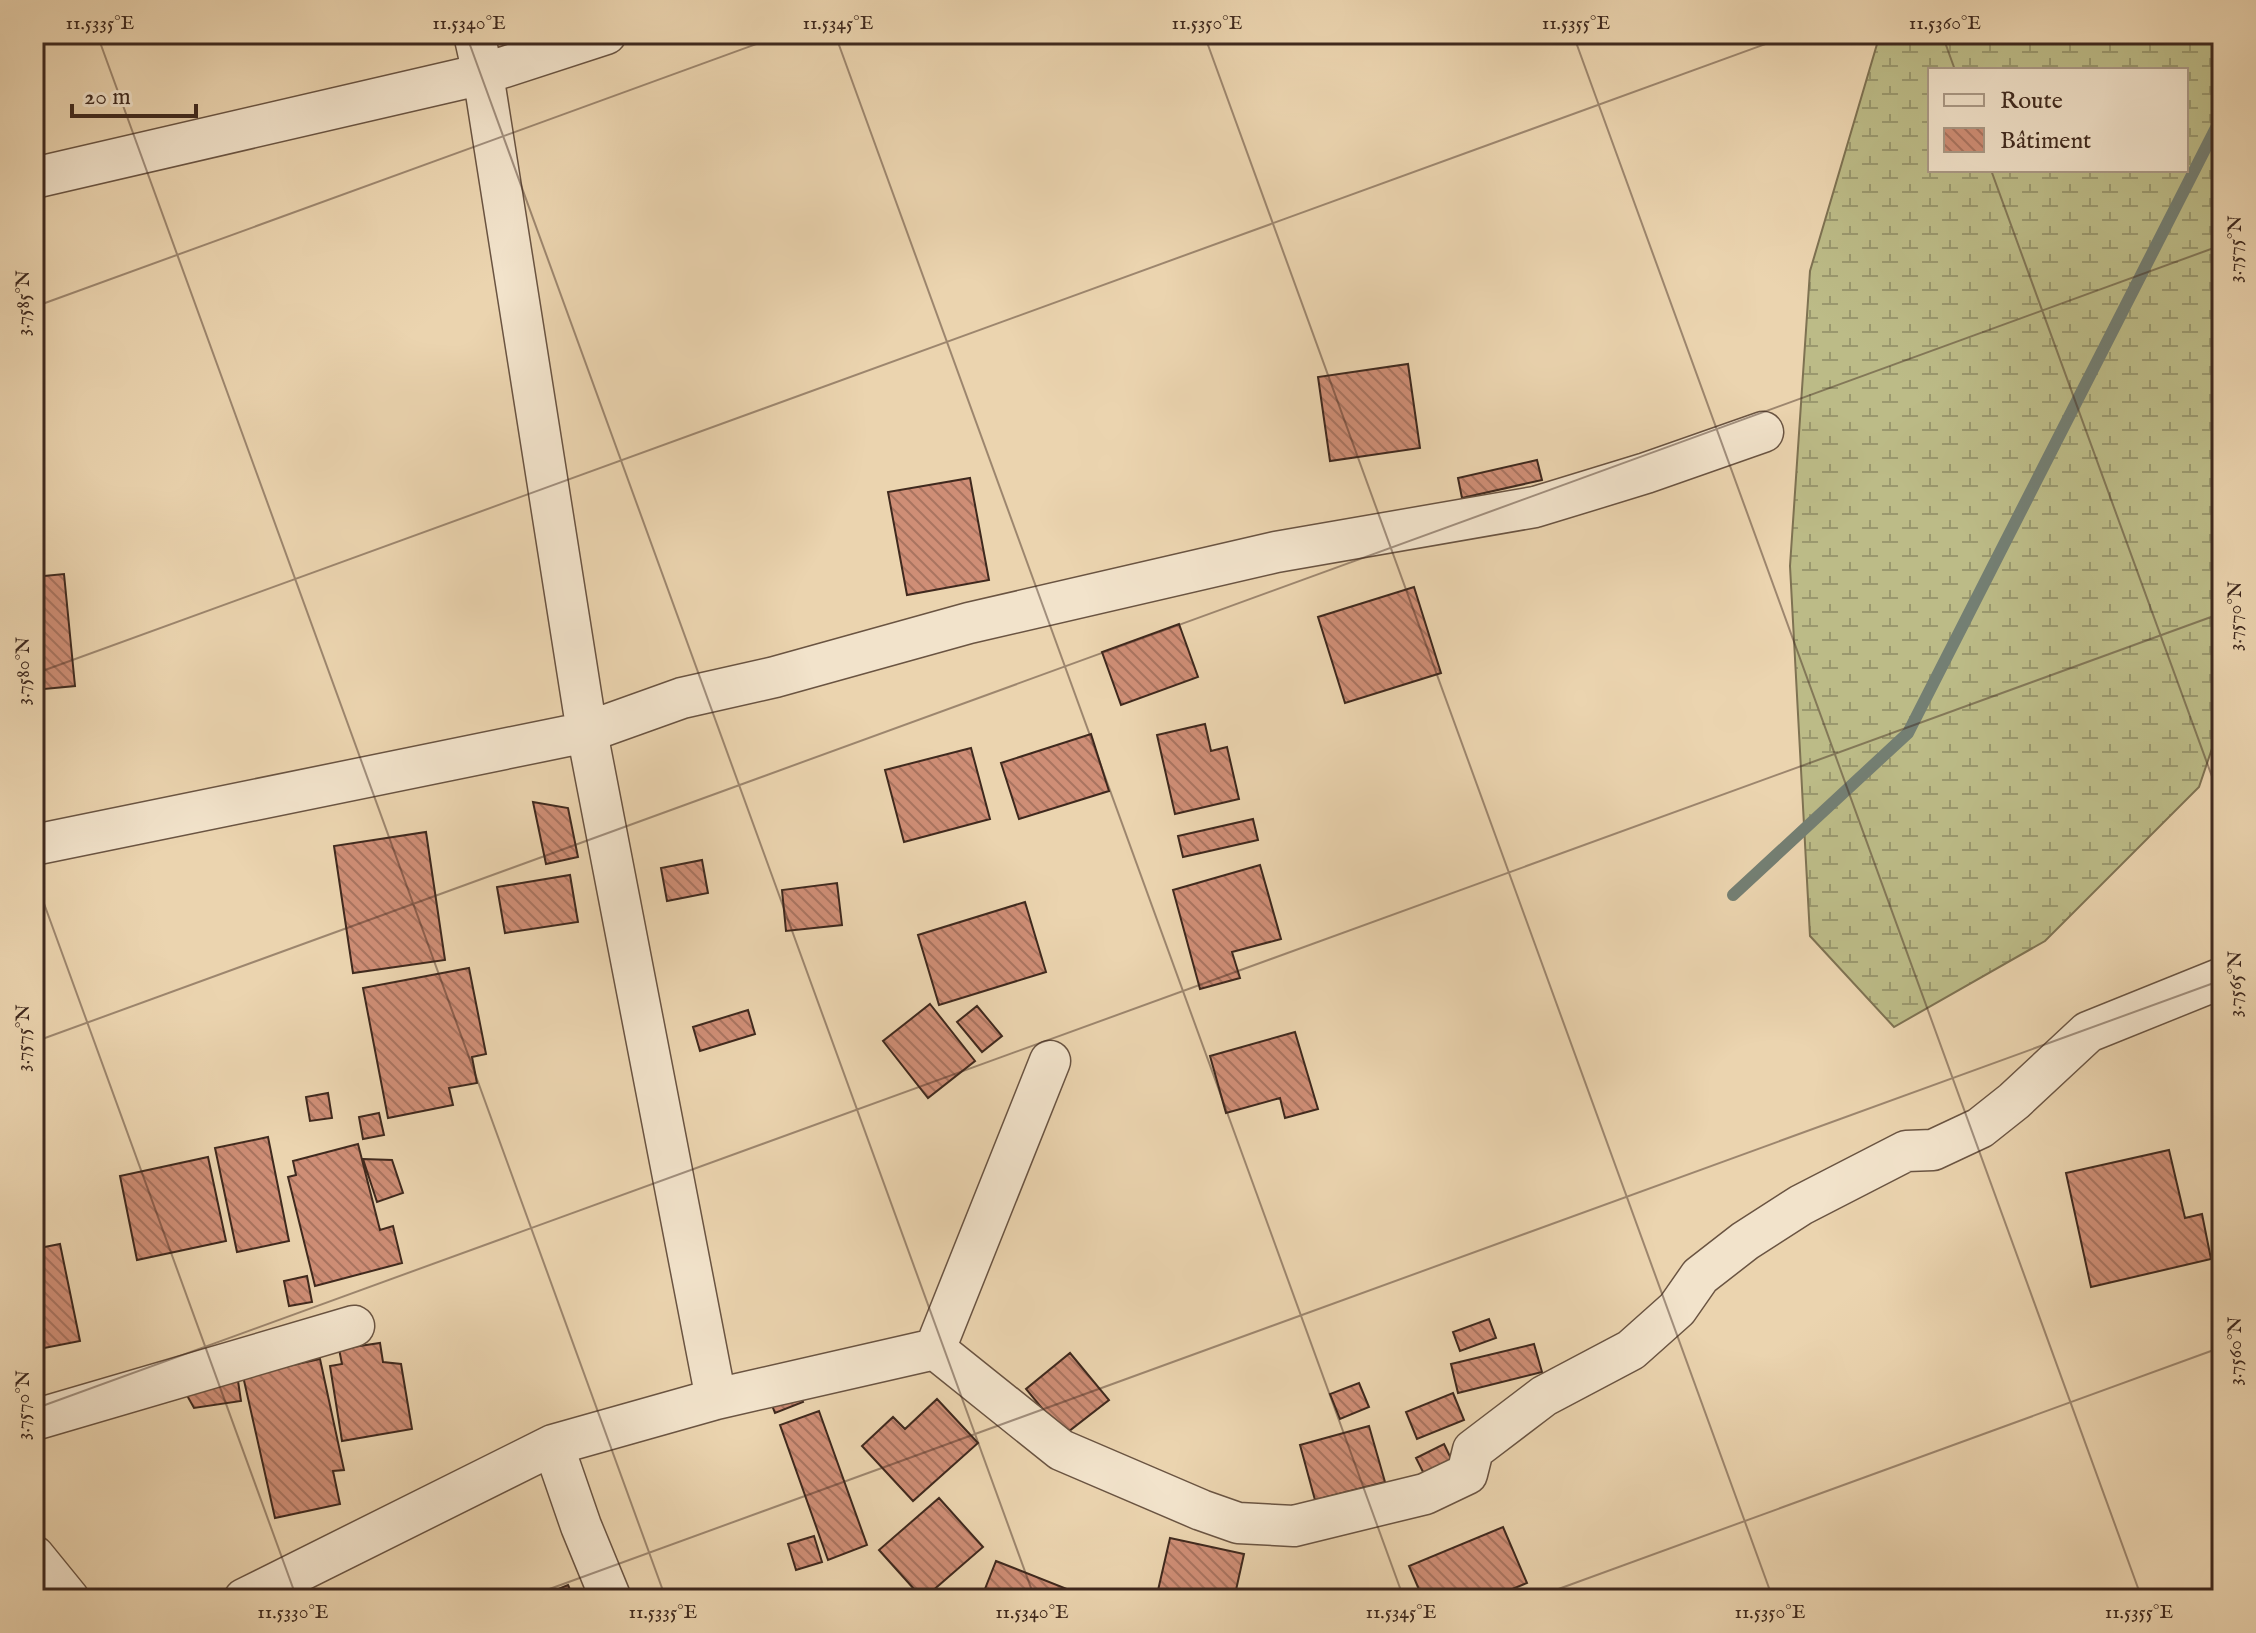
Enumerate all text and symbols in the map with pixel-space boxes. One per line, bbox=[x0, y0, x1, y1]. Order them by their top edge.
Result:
text: 11.5335°E bbox=[66, 11, 135, 36]
text: 11.5340°E bbox=[432, 11, 506, 36]
text: 11.5345°E bbox=[802, 11, 874, 36]
text: 11.5350°E bbox=[1171, 11, 1243, 36]
text: 11.5355°E bbox=[1542, 11, 1610, 36]
text: 11.5360°E bbox=[1909, 11, 1981, 36]
scale bar bbox=[72, 68, 196, 118]
legend bbox=[1928, 68, 2188, 172]
text: 20 m bbox=[84, 82, 131, 113]
text: Route bbox=[2000, 86, 2063, 117]
text: Bâtiment bbox=[2000, 126, 2091, 157]
text: 3.7575°N bbox=[2223, 215, 2248, 283]
text: 3.7585°N bbox=[11, 270, 36, 336]
text: 3.7570°N bbox=[2223, 581, 2248, 651]
text: 3.7580°N bbox=[11, 637, 36, 705]
text: 3.7565°N bbox=[2223, 951, 2248, 1017]
text: 3.7575°N bbox=[11, 1004, 36, 1072]
text: 3.7560°N bbox=[2223, 1316, 2248, 1386]
text: 3.7570°N bbox=[11, 1370, 36, 1440]
text: 11.5330°E bbox=[257, 1600, 329, 1625]
text: 11.5335°E bbox=[629, 1600, 698, 1625]
text: 11.5340°E bbox=[995, 1600, 1069, 1625]
text: 11.5345°E bbox=[1365, 1600, 1437, 1625]
text: 11.5350°E bbox=[1734, 1600, 1806, 1625]
text: 11.5355°E bbox=[2105, 1600, 2173, 1625]

